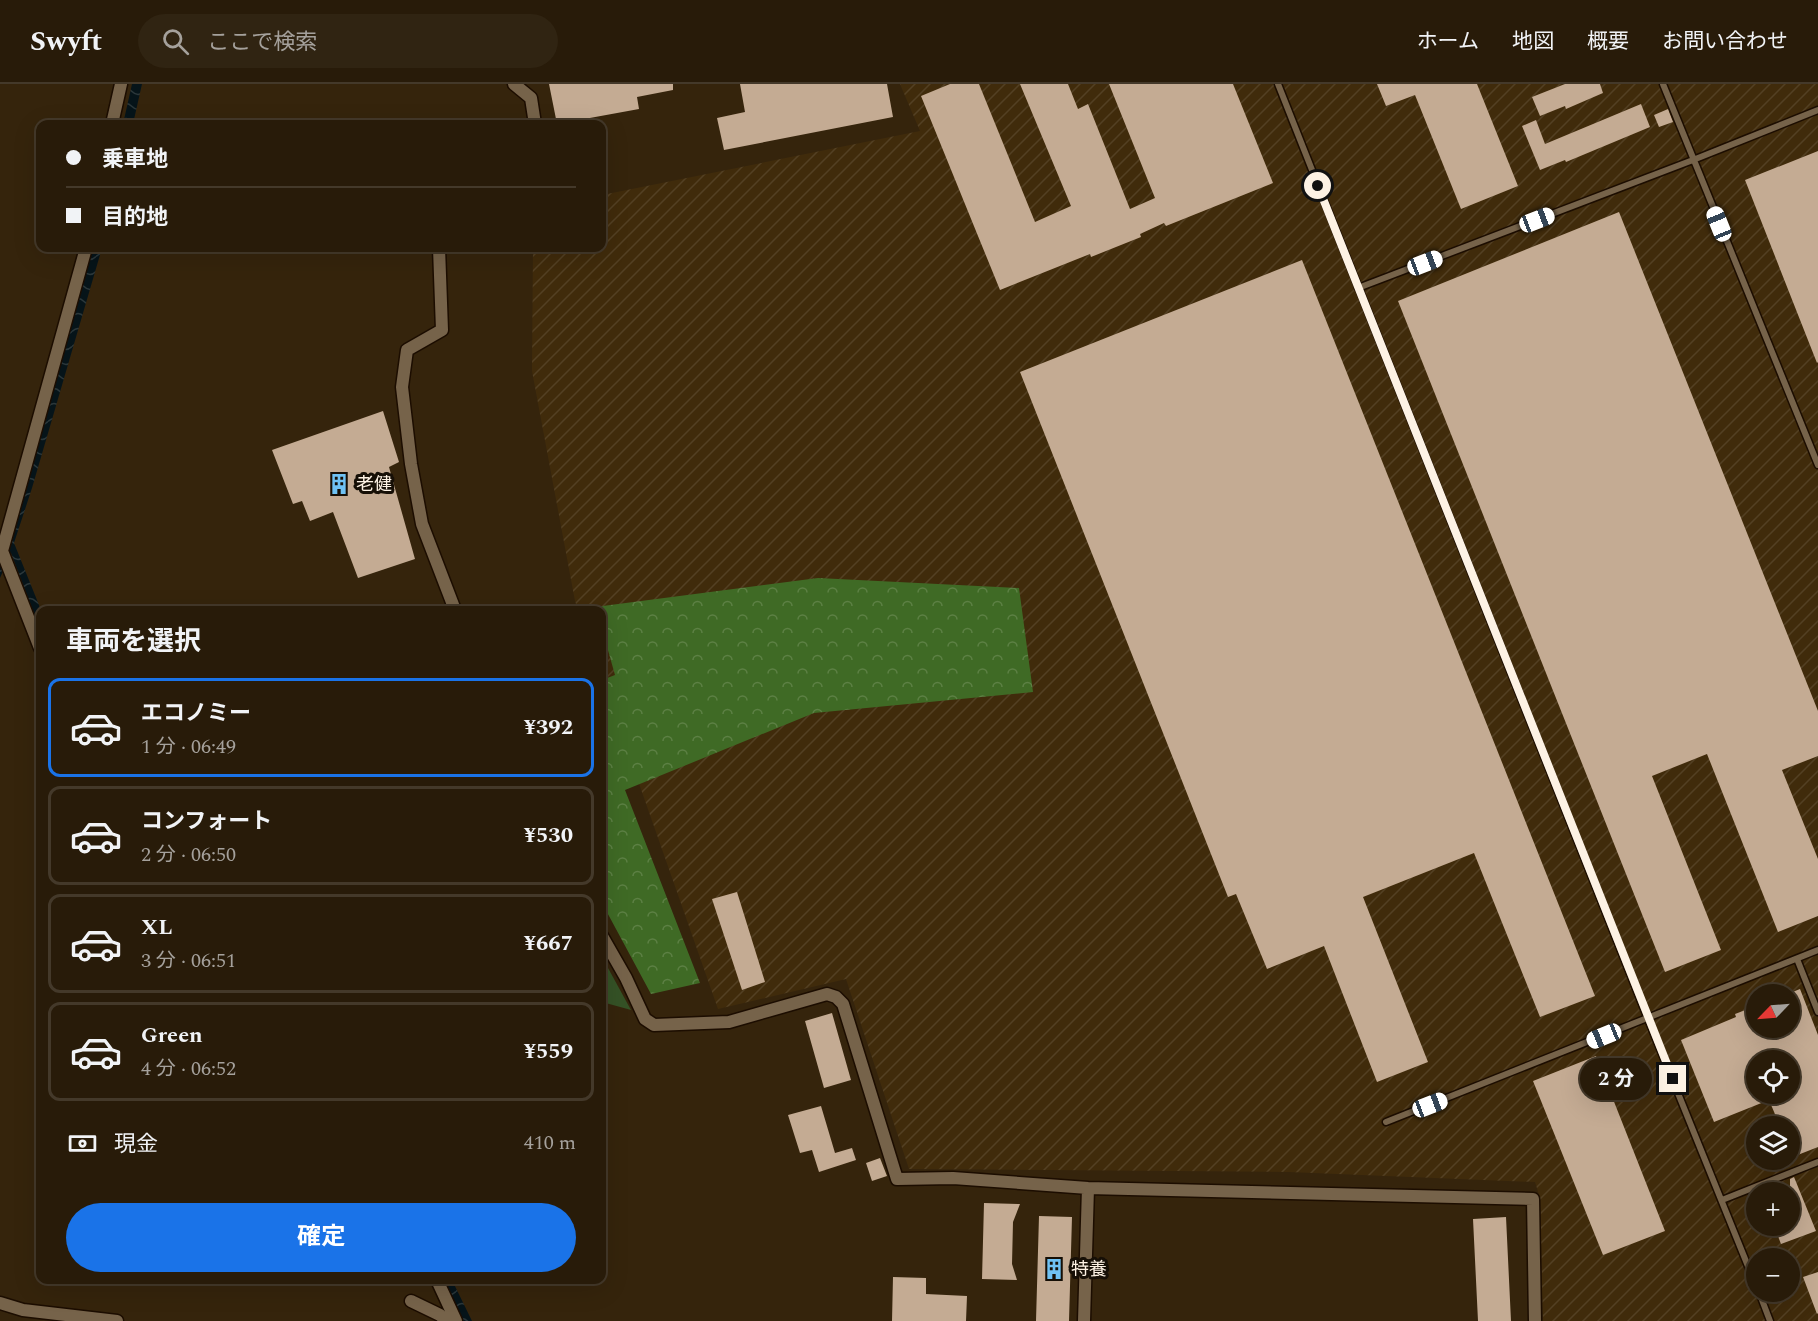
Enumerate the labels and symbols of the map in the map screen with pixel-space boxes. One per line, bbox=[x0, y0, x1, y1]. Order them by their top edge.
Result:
route start bbox=[1304, 172, 1331, 199]
car bbox=[1704, 204, 1734, 244]
car bbox=[1517, 205, 1557, 235]
car bbox=[1405, 248, 1445, 278]
place label: 老健 bbox=[356, 471, 392, 498]
building icon: 老健 bbox=[327, 472, 351, 496]
north arrow bbox=[1746, 984, 1800, 1038]
car bbox=[1584, 1021, 1624, 1051]
callout: 2 分 bbox=[1580, 1058, 1652, 1100]
route end bbox=[1659, 1065, 1686, 1092]
car bbox=[1410, 1090, 1450, 1120]
place label: 特養 bbox=[1071, 1256, 1107, 1283]
building icon: 特養 bbox=[1042, 1257, 1066, 1281]

